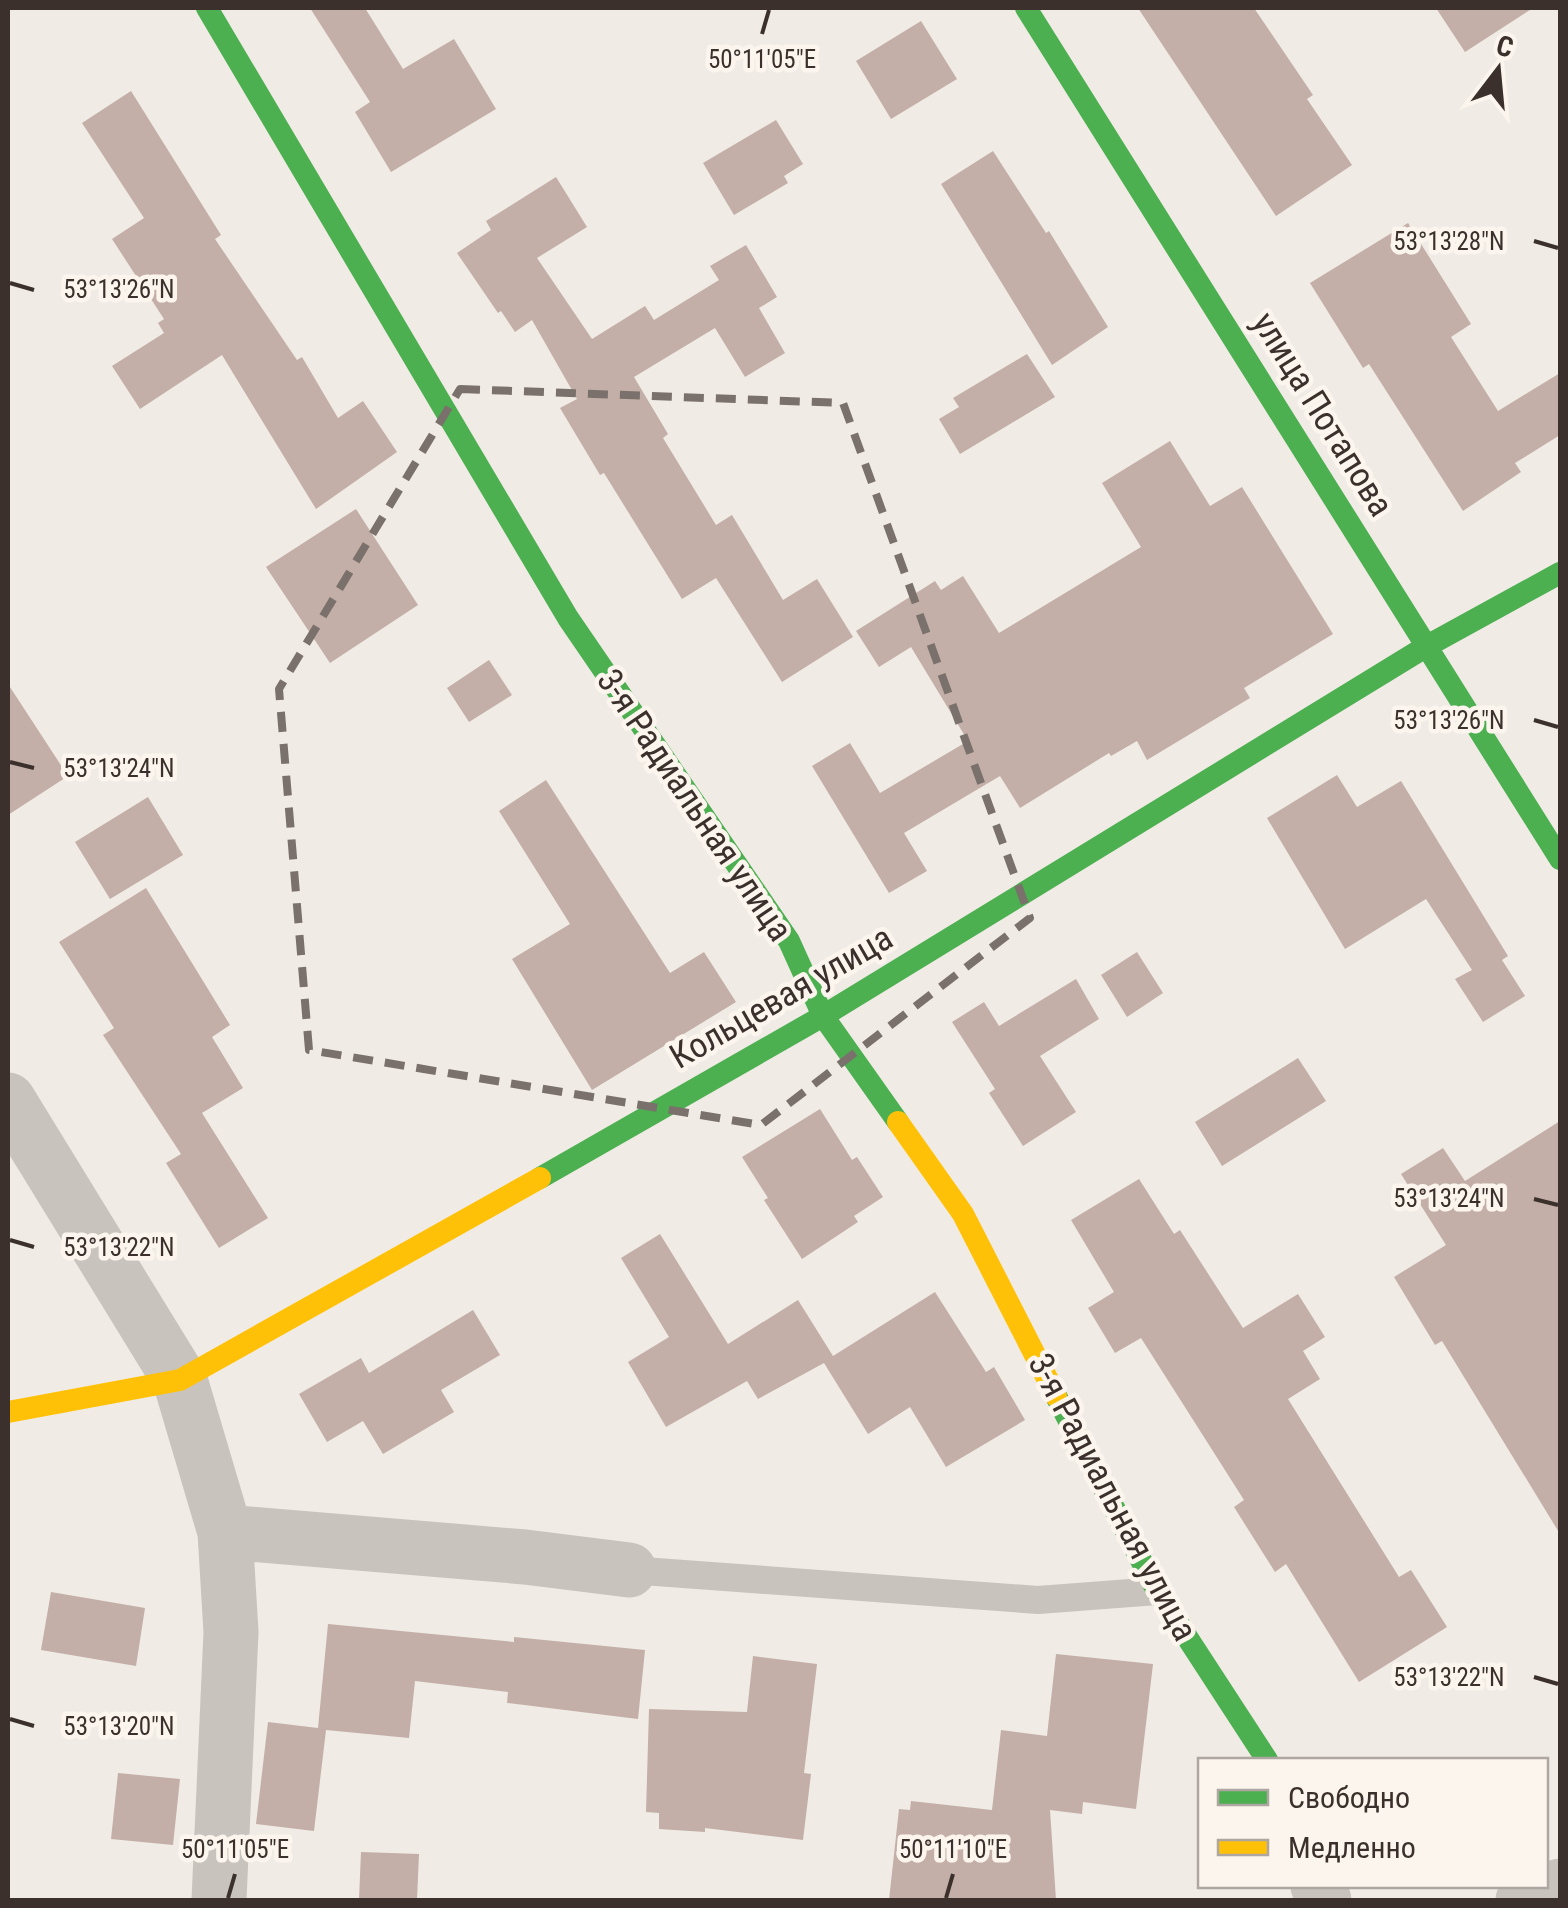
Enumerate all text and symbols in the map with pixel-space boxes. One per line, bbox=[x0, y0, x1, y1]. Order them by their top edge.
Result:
north arrow bbox=[1448, 20, 1548, 120]
text: С bbox=[1493, 28, 1517, 65]
text: 50°11'05"E bbox=[708, 45, 816, 74]
text: 53°13'28"N bbox=[1393, 227, 1505, 256]
text: 53°13'26"N bbox=[63, 275, 175, 304]
street label: улица Потапова bbox=[1244, 305, 1402, 524]
street label: 3-я Радиальная улица bbox=[588, 662, 801, 949]
text: 53°13'26"N bbox=[1393, 706, 1505, 735]
text: 53°13'24"N bbox=[63, 754, 175, 783]
street label: Кольцевая улица bbox=[663, 917, 900, 1078]
text: 53°13'24"N bbox=[1393, 1184, 1505, 1213]
text: 53°13'22"N bbox=[63, 1233, 175, 1262]
street label: 3-я Радиальная улица bbox=[1020, 1347, 1206, 1648]
text: 53°13'22"N bbox=[1393, 1663, 1505, 1692]
text: 53°13'20"N bbox=[63, 1712, 175, 1741]
legend bbox=[1198, 1758, 1548, 1888]
text: Свободно bbox=[1288, 1780, 1410, 1815]
text: Медленно bbox=[1288, 1830, 1416, 1865]
text: 50°11'05"E bbox=[181, 1835, 289, 1864]
text: 50°11'10"E bbox=[899, 1835, 1007, 1864]

